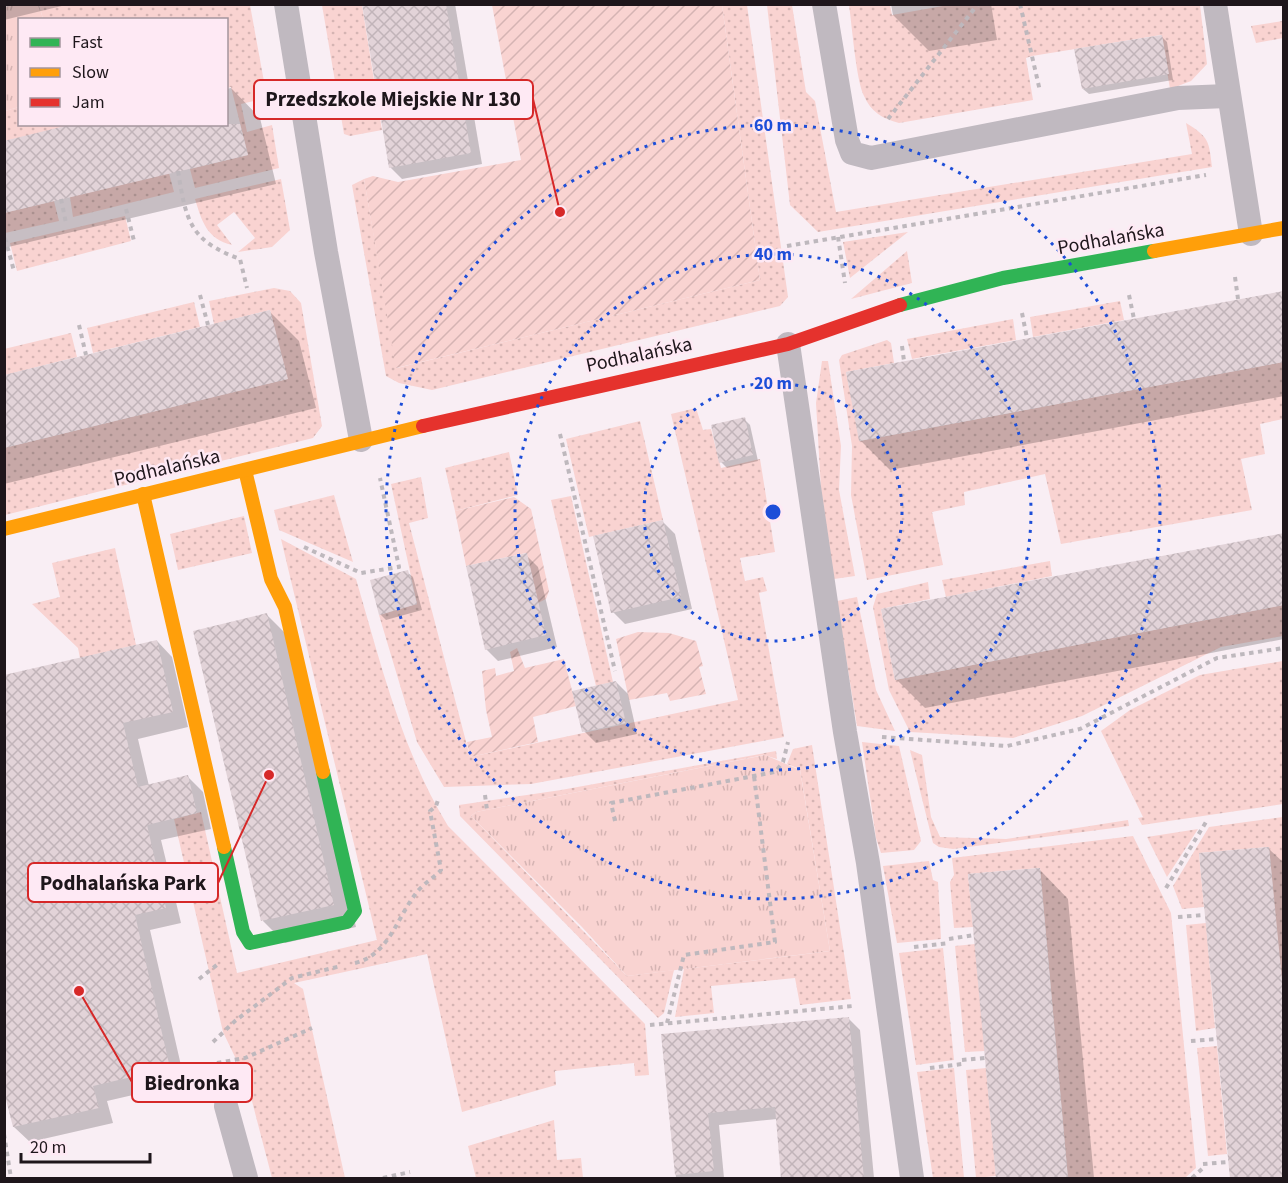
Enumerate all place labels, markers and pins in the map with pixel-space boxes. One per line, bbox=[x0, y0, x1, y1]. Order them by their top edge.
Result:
callout: Przedszkole Miejskie Nr 130 bbox=[254, 80, 533, 119]
centre of rings bbox=[763, 502, 783, 522]
callout: Podhalańska Park bbox=[28, 863, 218, 902]
callout: Biedronka bbox=[132, 1063, 252, 1102]

